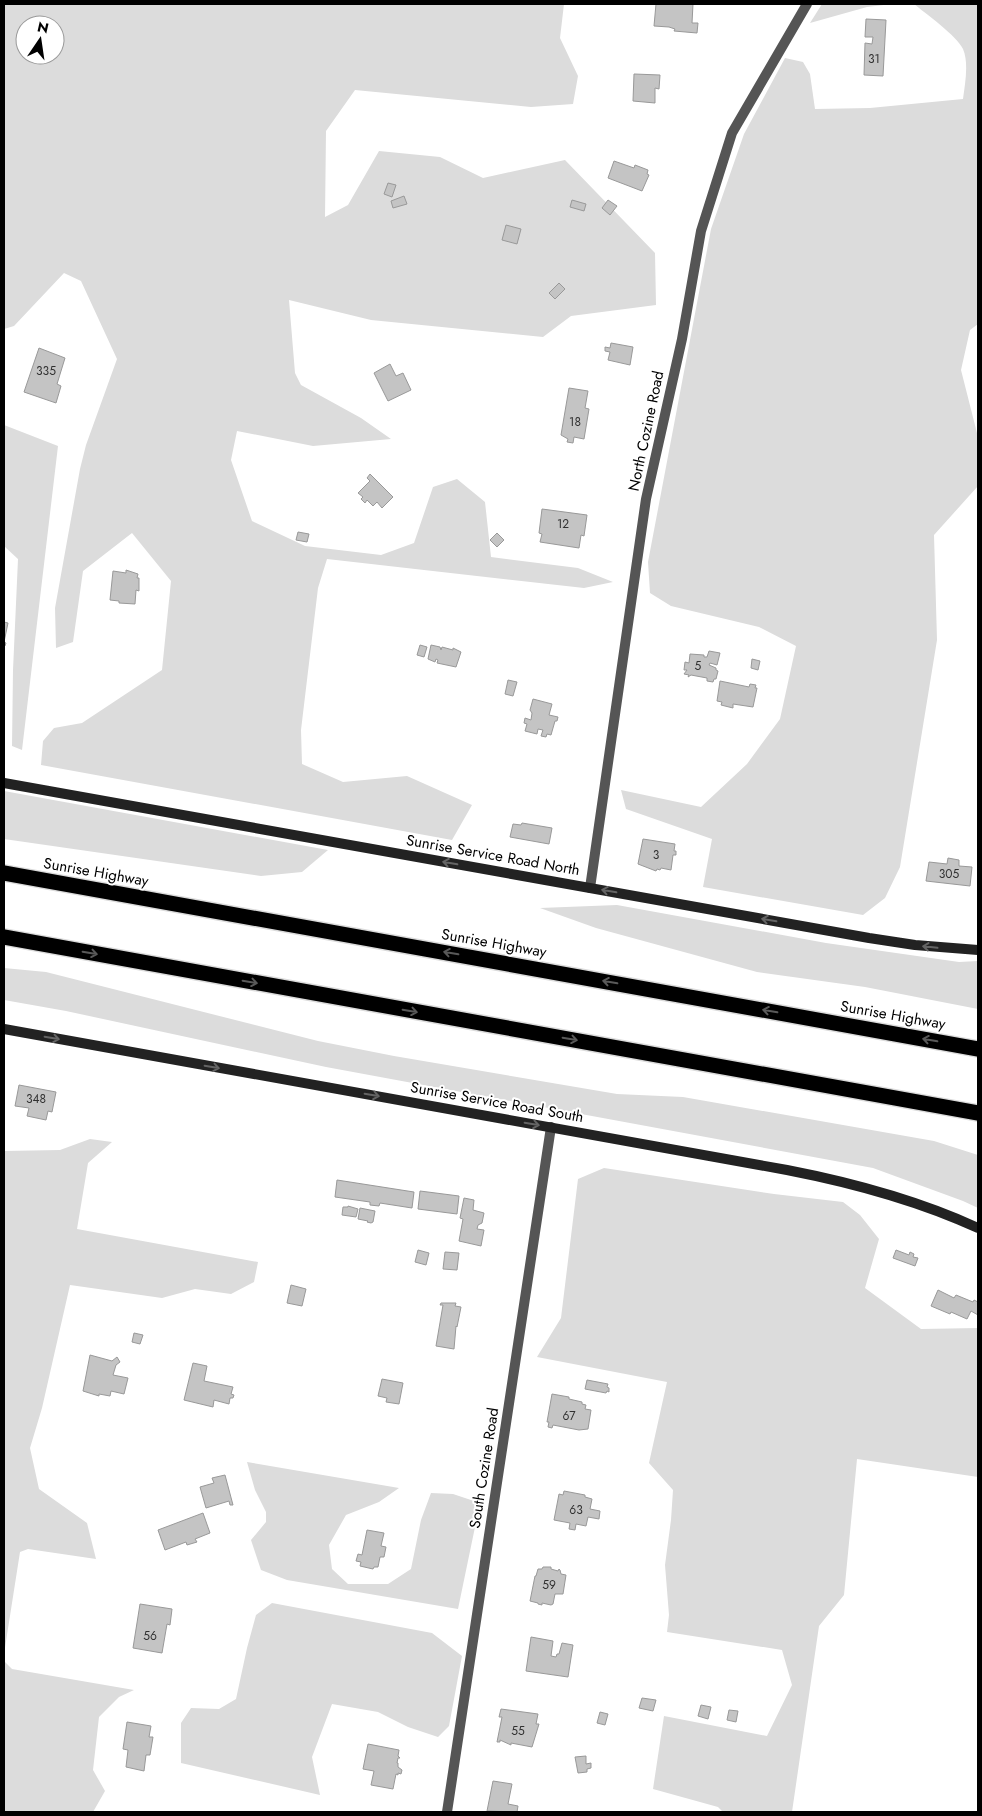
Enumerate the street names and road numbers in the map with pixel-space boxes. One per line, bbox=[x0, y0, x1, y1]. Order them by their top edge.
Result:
street label: North Cozine Road bbox=[623, 369, 669, 493]
street label: Sunrise Service Road North bbox=[404, 829, 582, 881]
street label: Sunrise Highway bbox=[42, 852, 151, 892]
street label: Sunrise Highway bbox=[440, 923, 549, 963]
street label: Sunrise Highway bbox=[839, 995, 948, 1035]
street label: Sunrise Service Road South bbox=[409, 1076, 585, 1128]
street label: South Cozine Road bbox=[464, 1406, 504, 1530]

